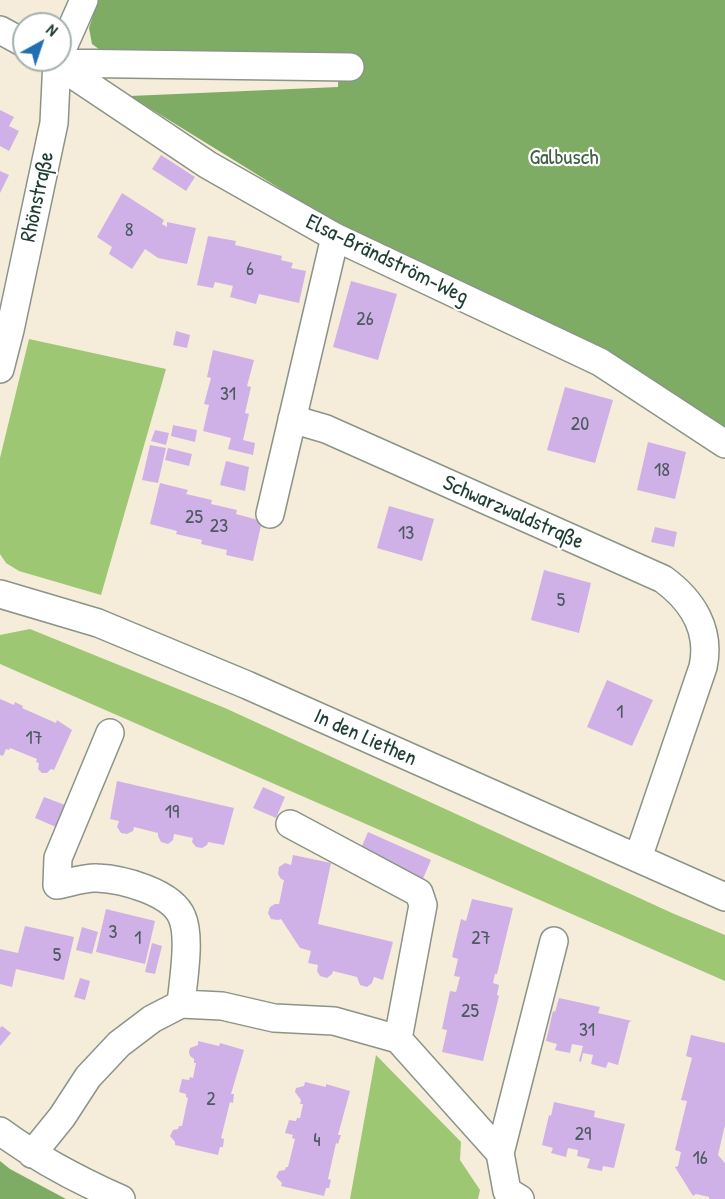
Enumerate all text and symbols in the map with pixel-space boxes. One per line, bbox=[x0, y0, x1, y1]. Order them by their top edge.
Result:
north arrow bbox=[12, 12, 72, 72]
text: N bbox=[42, 19, 63, 41]
park label: Galbusch bbox=[529, 145, 599, 171]
street label: Rhönstraße bbox=[16, 149, 60, 245]
street label: Elsa-Brändström-Weg bbox=[301, 209, 473, 311]
house number: 8 bbox=[125, 219, 133, 243]
house number: 6 bbox=[246, 258, 254, 282]
house number: 26 bbox=[356, 308, 374, 332]
house number: 31 bbox=[220, 383, 236, 407]
house number: 20 bbox=[571, 413, 589, 437]
house number: 18 bbox=[654, 459, 670, 483]
street label: Schwarzwaldstraße bbox=[439, 470, 587, 556]
house number: 25 bbox=[185, 506, 203, 530]
house number: 23 bbox=[210, 515, 228, 539]
house number: 13 bbox=[398, 522, 414, 546]
house number: 5 bbox=[557, 589, 565, 613]
house number: 1 bbox=[616, 701, 624, 725]
street label: In den Liethen bbox=[309, 704, 421, 772]
house number: 17 bbox=[25, 727, 43, 751]
house number: 19 bbox=[165, 801, 179, 825]
house number: 3 bbox=[109, 921, 117, 945]
house number: 1 bbox=[134, 927, 142, 951]
house number: 27 bbox=[471, 927, 491, 951]
house number: 5 bbox=[53, 944, 61, 968]
house number: 25 bbox=[461, 1000, 479, 1024]
house number: 31 bbox=[579, 1019, 595, 1043]
house number: 2 bbox=[206, 1088, 216, 1112]
house number: 29 bbox=[575, 1123, 591, 1147]
house number: 4 bbox=[313, 1129, 321, 1153]
house number: 16 bbox=[692, 1147, 708, 1171]

